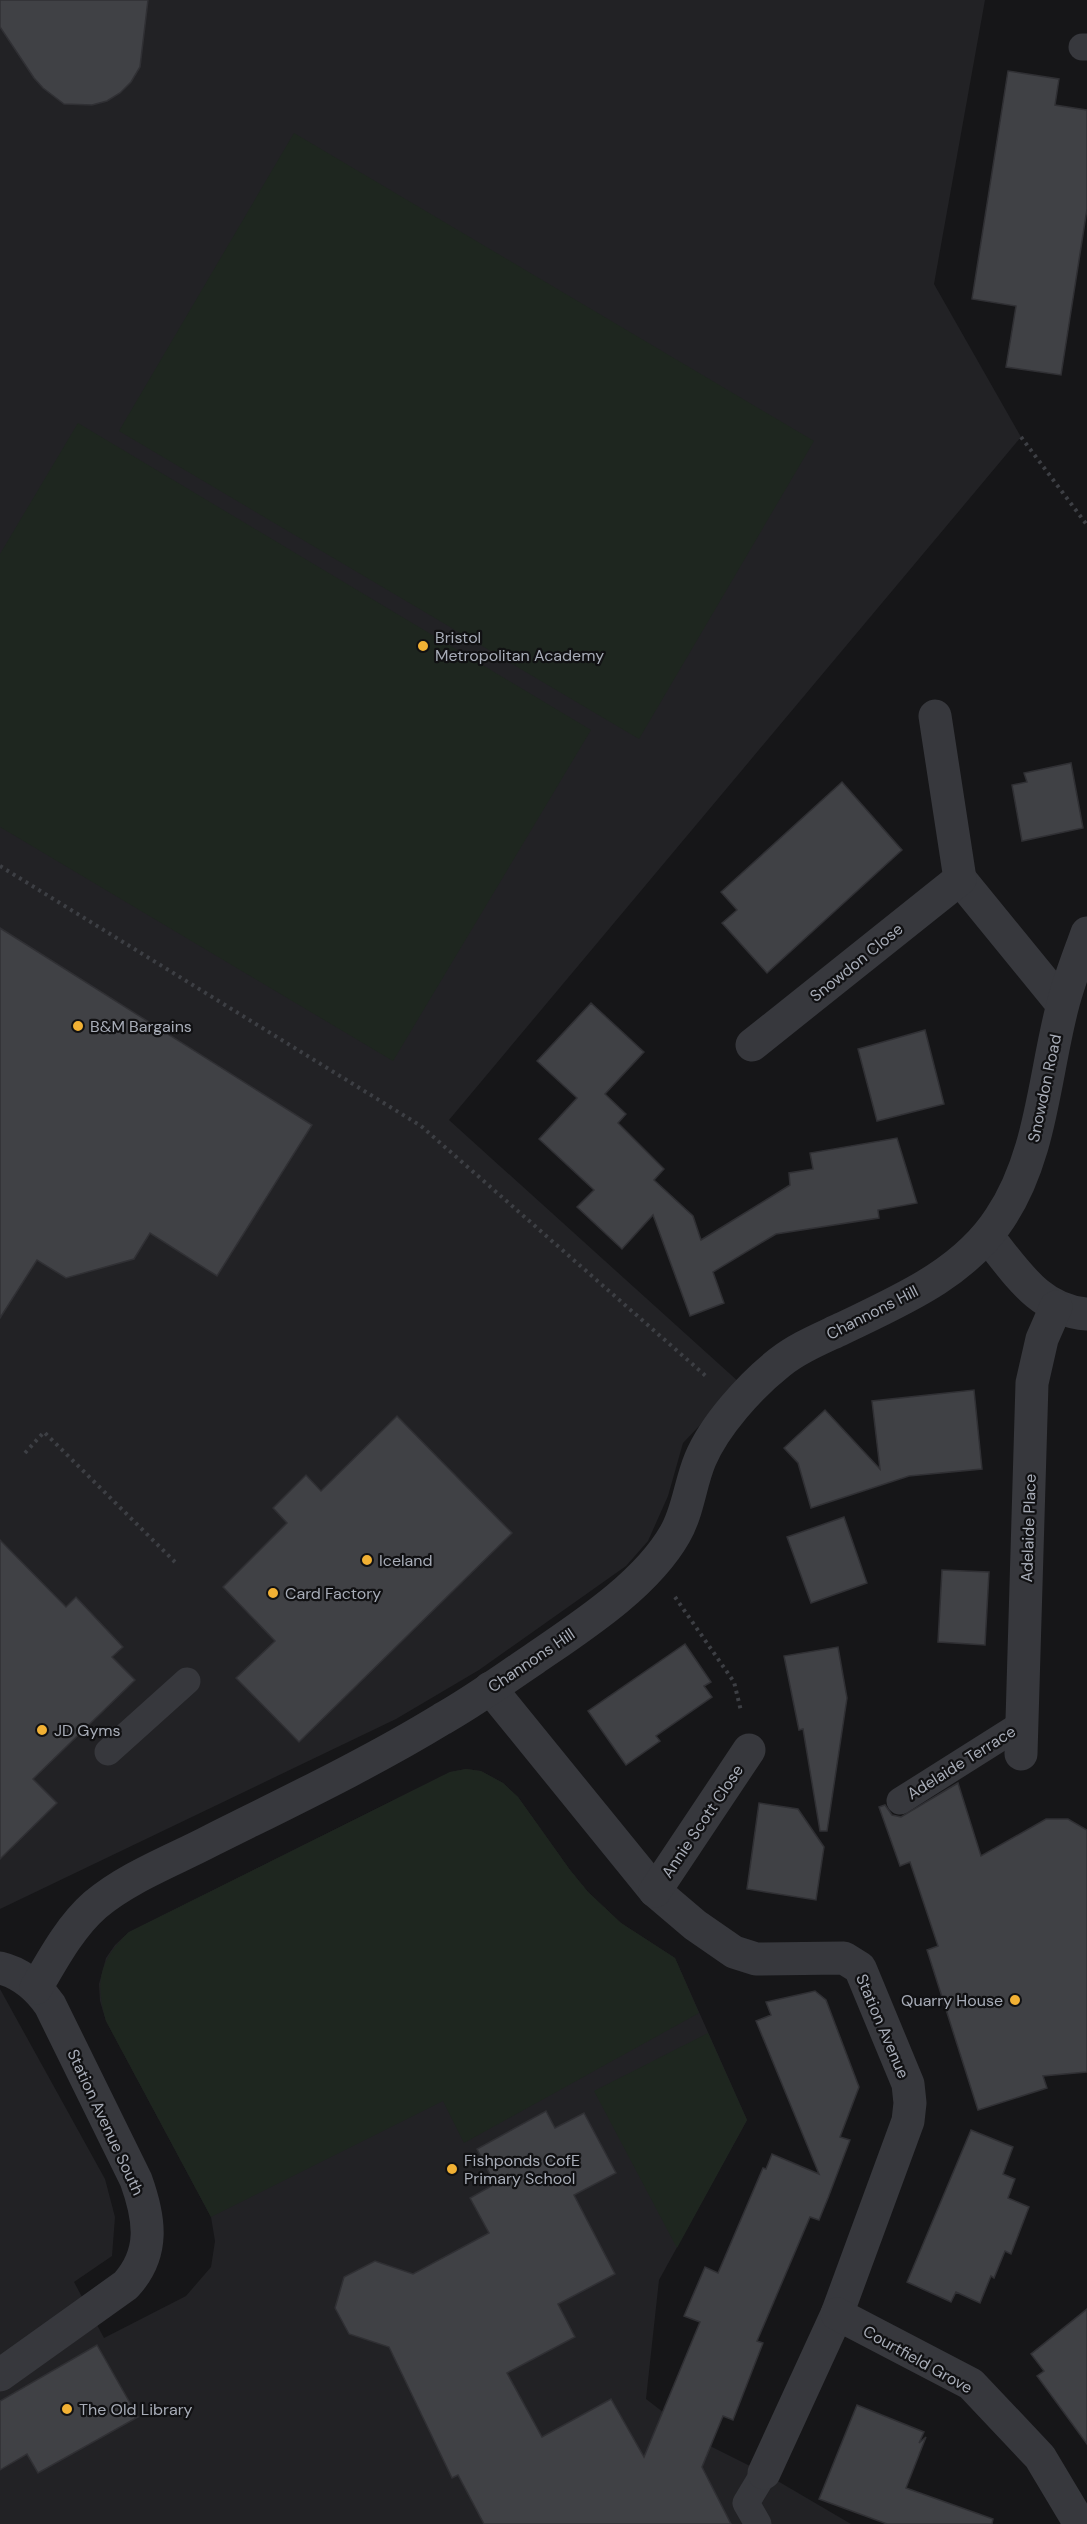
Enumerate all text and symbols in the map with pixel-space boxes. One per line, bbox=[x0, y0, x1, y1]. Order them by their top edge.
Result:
place label: Bristol Metropolitan Academy bbox=[435, 627, 604, 666]
marker: Bristol Metropolitan Academy bbox=[416, 639, 430, 653]
street label: Snowdon Close bbox=[805, 918, 907, 1006]
place label: B&M Bargains bbox=[90, 1016, 192, 1037]
marker: B&M Bargains bbox=[71, 1019, 85, 1033]
street label: Snowdon Road bbox=[1023, 1032, 1066, 1144]
street label: Channons Hill bbox=[823, 1280, 922, 1345]
street label: Adelaide Place bbox=[1016, 1473, 1041, 1583]
place label: Iceland bbox=[379, 1550, 432, 1571]
marker: Iceland bbox=[360, 1553, 374, 1567]
place label: Card Factory bbox=[285, 1583, 381, 1604]
marker: Card Factory bbox=[266, 1586, 280, 1600]
street label: Channons Hill bbox=[484, 1624, 579, 1697]
place label: JD Gyms bbox=[54, 1720, 121, 1741]
street label: Adelaide Terrace bbox=[903, 1721, 1020, 1804]
marker: JD Gyms bbox=[35, 1723, 49, 1737]
street label: Annie Scott Close bbox=[657, 1761, 748, 1882]
street label: Station Avenue bbox=[851, 1971, 914, 2082]
place label: Quarry House bbox=[901, 1990, 1003, 2011]
marker: Quarry House bbox=[1008, 1993, 1022, 2007]
street label: Station Avenue South bbox=[62, 2046, 149, 2199]
place label: Fishponds CofE Primary School bbox=[464, 2150, 580, 2189]
marker: Fishponds CofE Primary School bbox=[445, 2162, 459, 2176]
street label: Courtfield Grove bbox=[859, 2321, 976, 2398]
place label: The Old Library bbox=[79, 2399, 193, 2420]
marker: The Old Library bbox=[60, 2402, 74, 2416]

